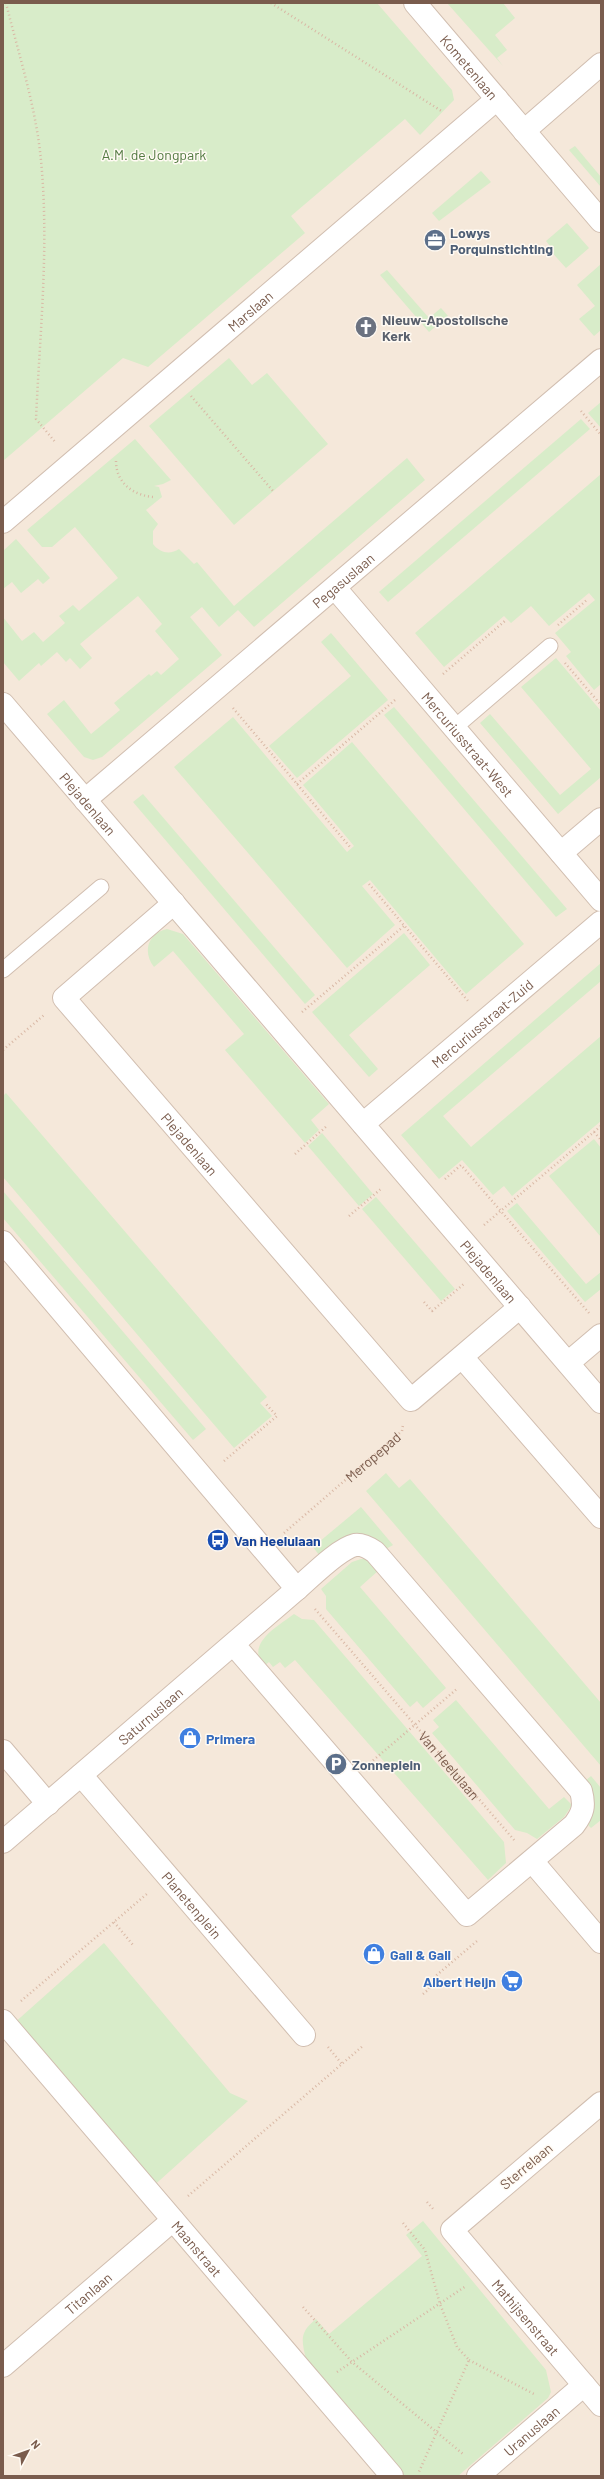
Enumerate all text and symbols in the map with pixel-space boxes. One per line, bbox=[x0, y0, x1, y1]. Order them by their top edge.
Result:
street label: Kometenlaan bbox=[437, 31, 502, 103]
park label: A.M. de Jongpark bbox=[102, 146, 206, 163]
place label: Lowys Porquinstichting bbox=[450, 224, 553, 257]
office icon: Lowys Porquinstichting bbox=[422, 227, 448, 253]
street label: Marslaan bbox=[224, 287, 276, 335]
place label: Nieuw-Apostolische Kerk bbox=[382, 311, 509, 344]
church icon: Nieuw-Apostolische Kerk bbox=[353, 314, 379, 340]
street label: Pegasuslaan bbox=[308, 549, 377, 611]
street label: Mercuriusstraat-West bbox=[419, 688, 517, 800]
street label: Plejadenlaan bbox=[57, 769, 120, 838]
street label: Mercuriusstraat-Zuid bbox=[428, 975, 536, 1071]
street label: Plejadenlaan bbox=[158, 1109, 222, 1179]
street label: Plejadenlaan bbox=[457, 1236, 521, 1306]
street label: Meropepad bbox=[341, 1428, 404, 1485]
bus stop icon: Van Heelulaan bbox=[205, 1527, 231, 1553]
place label: Van Heelulaan bbox=[234, 1532, 321, 1549]
street label: Saturnuslaan bbox=[114, 1683, 186, 1748]
shop icon: Primera bbox=[177, 1725, 203, 1751]
street label: Van Heelulaan bbox=[415, 1727, 484, 1803]
place label: Primera bbox=[206, 1730, 255, 1747]
parking icon: Zonneplein bbox=[323, 1751, 349, 1777]
place label: Zonneplein bbox=[352, 1756, 421, 1773]
street label: Planetenplein bbox=[159, 1868, 226, 1942]
shop icon: Gall & Gall bbox=[361, 1941, 387, 1967]
place label: Gall & Gall bbox=[390, 1946, 451, 1963]
supermarket icon: Albert Heijn bbox=[499, 1968, 525, 1994]
place label: Albert Heijn bbox=[423, 1973, 496, 1990]
street label: Sterrelaan bbox=[496, 2139, 556, 2193]
street label: Maanstraat bbox=[169, 2217, 226, 2280]
street label: Titanlaan bbox=[61, 2268, 115, 2318]
street label: Mathijsenstraat bbox=[489, 2275, 563, 2359]
street label: Uranuslaan bbox=[500, 2402, 563, 2459]
north arrow bbox=[8, 2431, 48, 2471]
text: N bbox=[29, 2437, 43, 2451]

